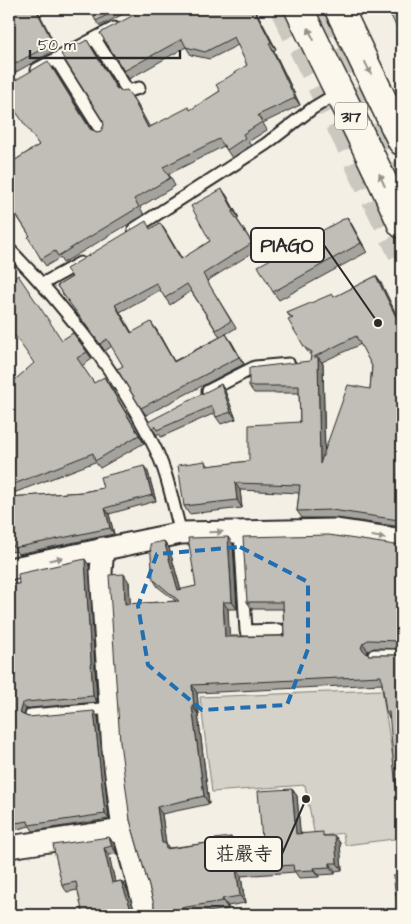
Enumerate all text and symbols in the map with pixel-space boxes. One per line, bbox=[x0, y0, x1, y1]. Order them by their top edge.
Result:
one-way arrow bbox=[306, 27, 314, 41]
scale bar bbox=[30, 28, 180, 60]
text: 50 m bbox=[38, 35, 76, 56]
one-way arrow bbox=[364, 61, 372, 75]
road number: 317 bbox=[335, 102, 367, 130]
one-way arrow bbox=[378, 173, 386, 187]
callout: PIAGO bbox=[251, 228, 324, 262]
text: PIAGO bbox=[260, 233, 314, 260]
one-way arrow bbox=[208, 528, 224, 536]
one-way arrow bbox=[370, 533, 386, 541]
one-way arrow bbox=[49, 554, 65, 562]
callout: 荘嚴寺 bbox=[205, 837, 282, 871]
text: 荘嚴寺 bbox=[215, 841, 273, 868]

